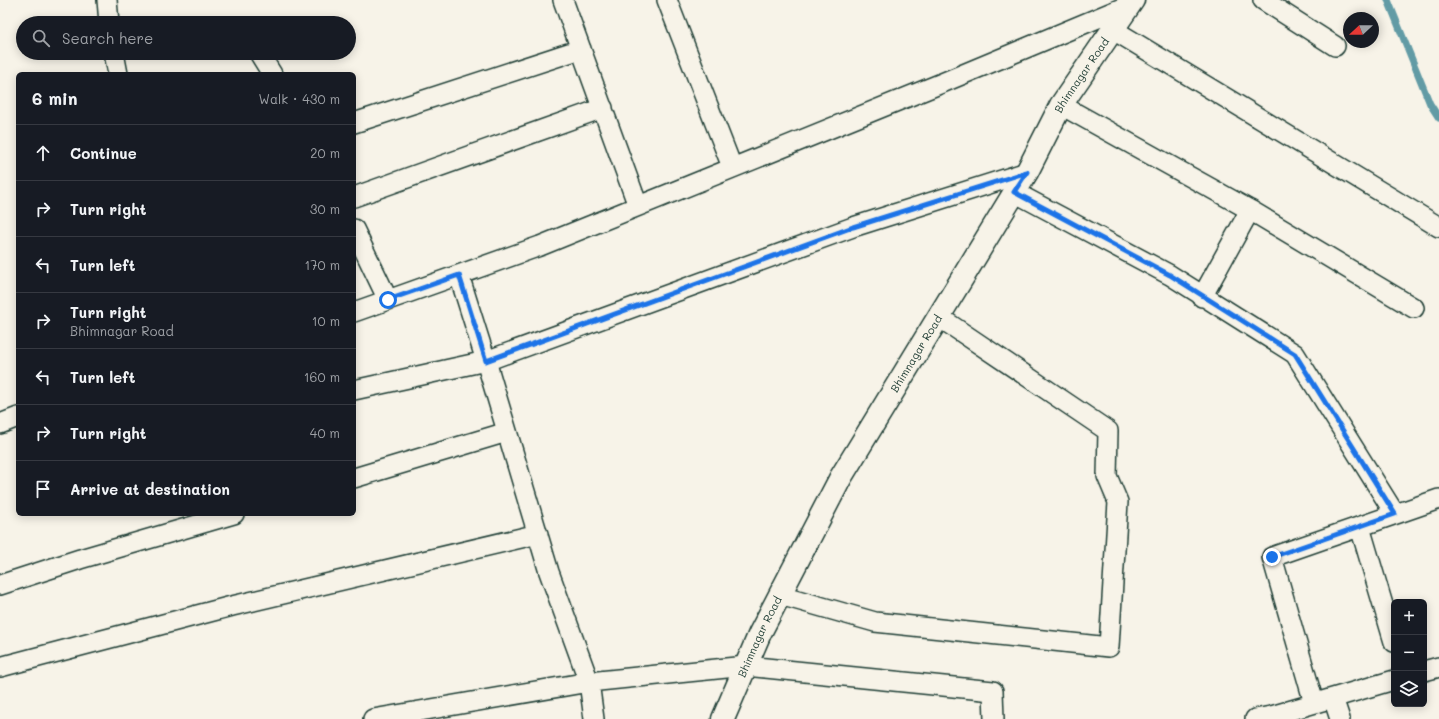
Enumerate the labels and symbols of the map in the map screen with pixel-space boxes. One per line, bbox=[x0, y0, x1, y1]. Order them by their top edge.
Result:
north arrow bbox=[1343, 12, 1379, 48]
street label: Bhimnagar Road bbox=[1050, 34, 1112, 115]
route start bbox=[379, 291, 397, 309]
street label: Bhimnagar Road bbox=[887, 312, 945, 395]
route end bbox=[1263, 548, 1281, 566]
street label: Bhimnagar Road bbox=[734, 593, 785, 679]

